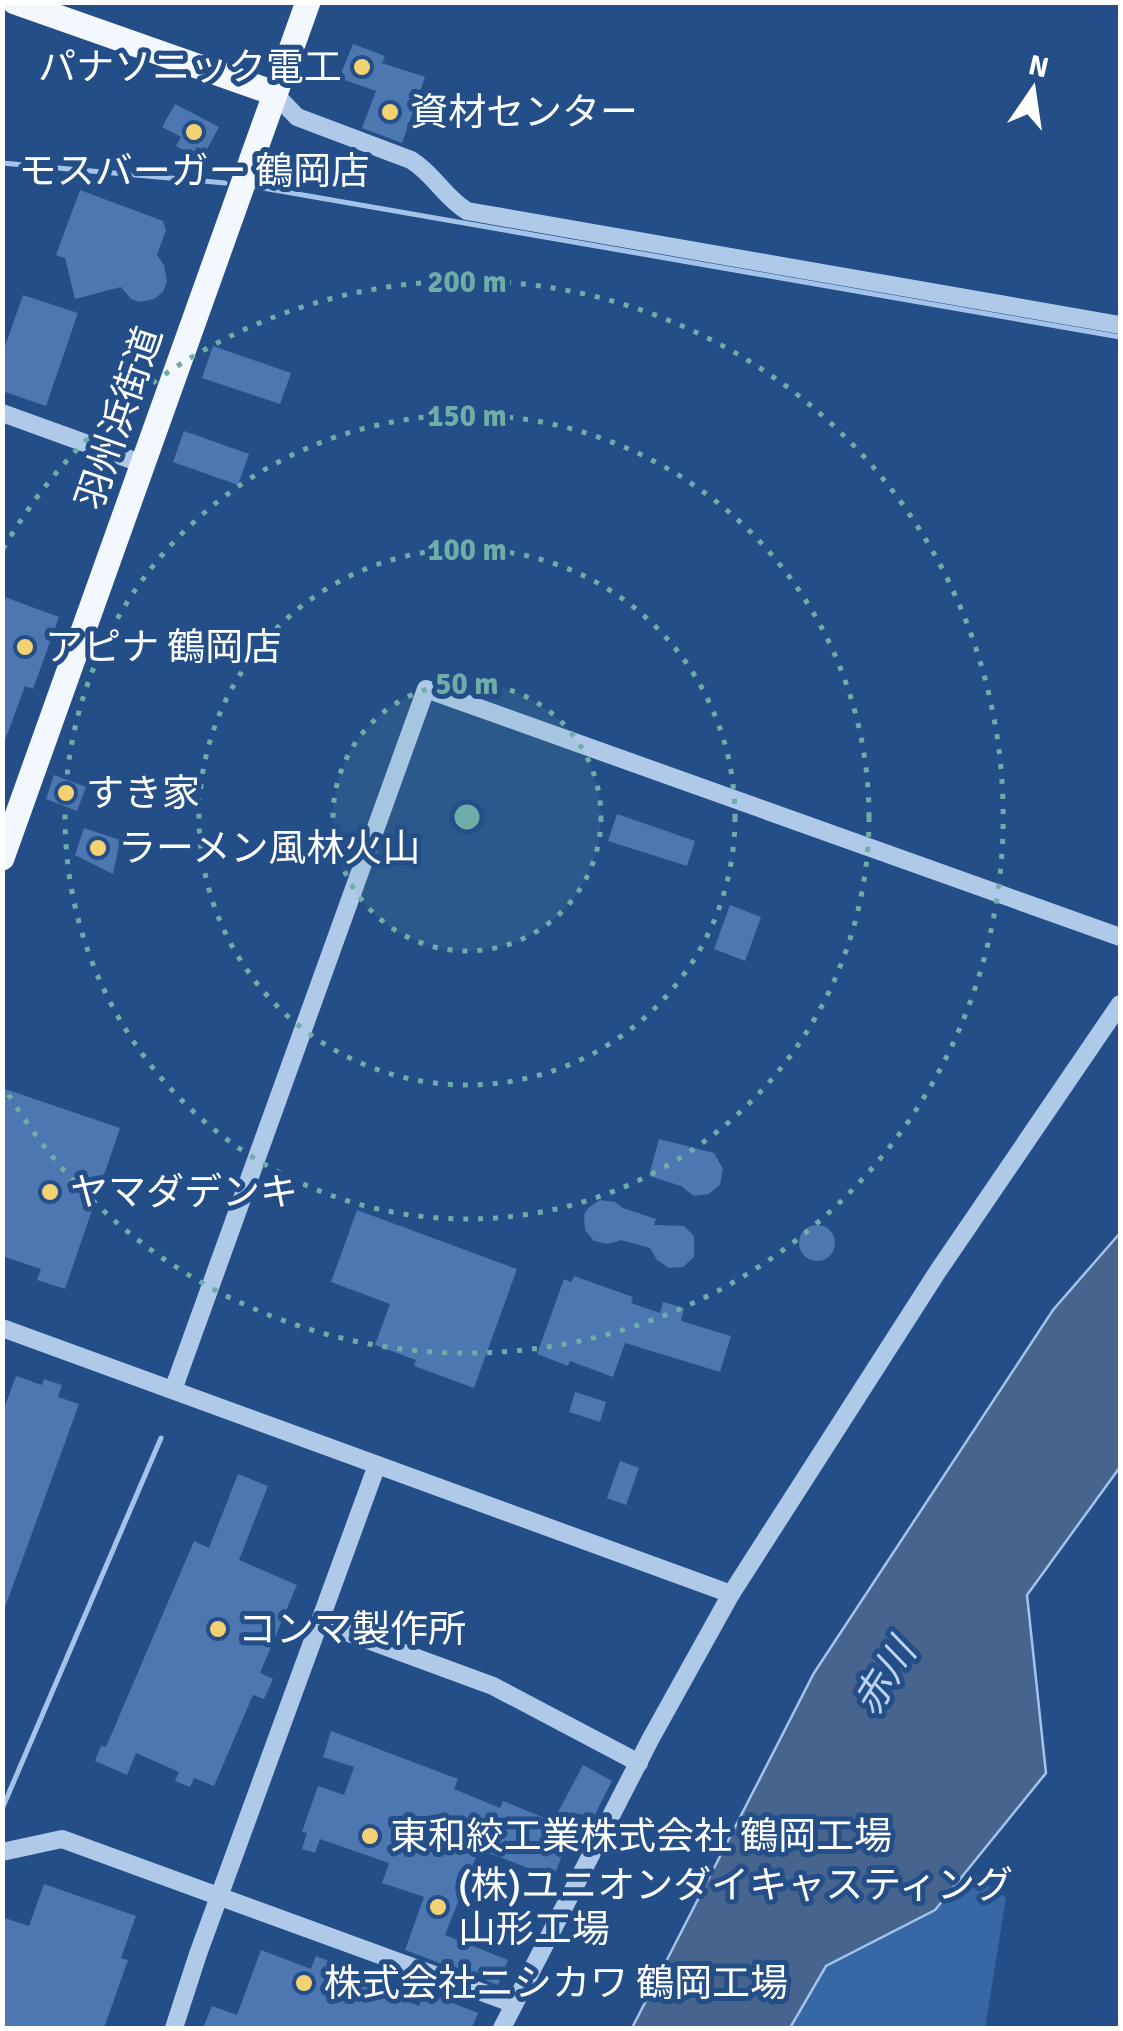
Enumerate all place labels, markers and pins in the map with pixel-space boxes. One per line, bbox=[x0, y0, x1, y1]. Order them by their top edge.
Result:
place label: パナソニック電工 bbox=[38, 44, 342, 91]
marker: パナソニック電工 bbox=[351, 56, 373, 78]
place label: 資材センター bbox=[410, 89, 638, 136]
marker: 資材センター bbox=[379, 101, 401, 123]
marker: モスバーガー 鶴岡店 bbox=[183, 121, 205, 143]
place label: モスバーガー 鶴岡店 bbox=[19, 148, 369, 195]
place label: アピナ 鶴岡店 bbox=[45, 624, 281, 671]
marker: アピナ 鶴岡店 bbox=[14, 636, 36, 658]
place label: すき家 bbox=[86, 770, 200, 817]
marker: すき家 bbox=[55, 782, 77, 804]
centre of rings bbox=[449, 799, 485, 835]
place label: ラーメン風林火山 bbox=[118, 825, 420, 872]
marker: ラーメン風林火山 bbox=[87, 837, 109, 859]
place label: ヤマダデンキ bbox=[70, 1169, 298, 1216]
marker: ヤマダデンキ bbox=[39, 1181, 61, 1203]
place label: コンマ製作所 bbox=[238, 1606, 466, 1653]
marker: コンマ製作所 bbox=[207, 1618, 229, 1640]
place label: 東和絞工業株式会社 鶴岡工場 bbox=[390, 1813, 892, 1860]
marker: 東和絞工業株式会社 鶴岡工場 bbox=[359, 1825, 381, 1847]
place label: (株)ユニオンダイキャスティング 山形工場 bbox=[458, 1862, 1013, 1953]
marker: (株)ユニオンダイキャスティング 山形工場 bbox=[427, 1896, 449, 1918]
place label: 株式会社ニシカワ 鶴岡工場 bbox=[324, 1960, 788, 2007]
marker: 株式会社ニシカワ 鶴岡工場 bbox=[293, 1972, 315, 1994]

